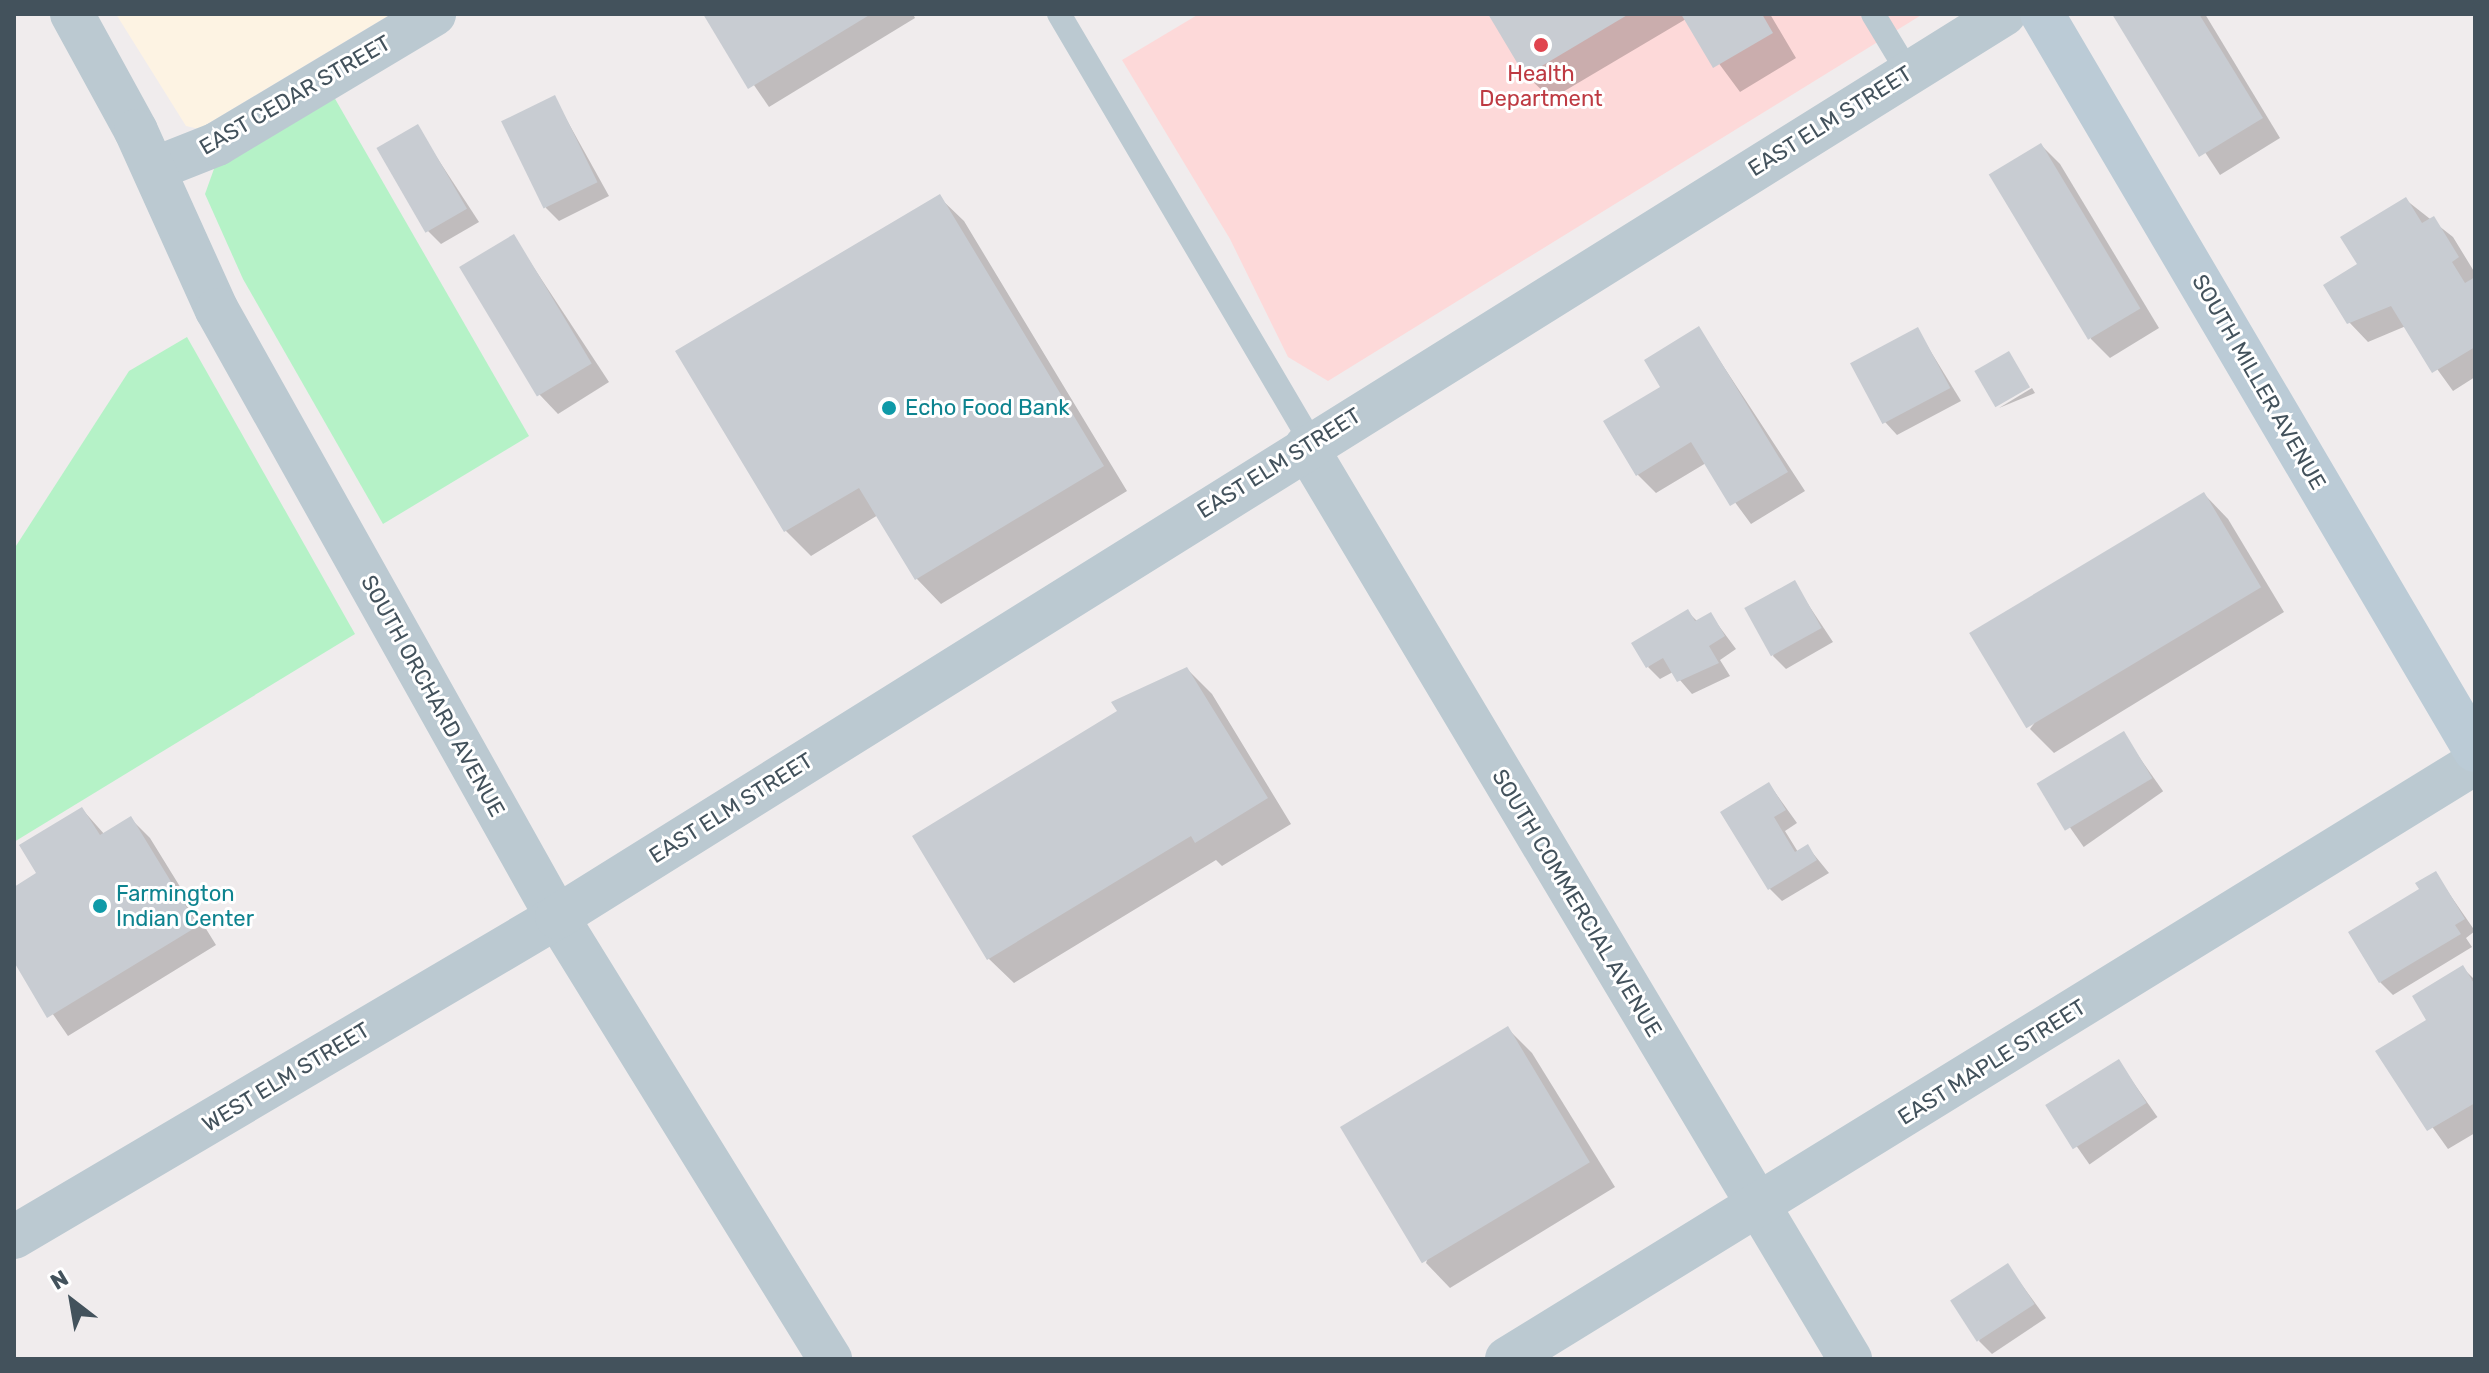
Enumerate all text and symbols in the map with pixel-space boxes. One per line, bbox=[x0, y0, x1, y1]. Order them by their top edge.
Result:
street label: EAST CEDAR STREET bbox=[194, 29, 396, 161]
marker: Health Department bbox=[1530, 34, 1552, 56]
place label: Health Department bbox=[1479, 60, 1603, 112]
street label: EAST ELM STREET bbox=[1743, 60, 1917, 182]
street label: SOUTH MILLER AVENUE bbox=[2186, 269, 2332, 495]
place label: Echo Food Bank bbox=[905, 395, 1070, 421]
marker: Echo Food Bank bbox=[880, 399, 898, 417]
street label: EAST ELM STREET bbox=[1192, 402, 1366, 524]
street label: SOUTH ORCHARD AVENUE bbox=[355, 570, 511, 822]
street label: EAST ELM STREET bbox=[644, 747, 818, 869]
street label: SOUTH COMMERCIAL AVENUE bbox=[1486, 764, 1668, 1042]
place label: Farmington Indian Center bbox=[116, 880, 254, 932]
marker: Farmington Indian Center bbox=[91, 897, 109, 915]
street label: EAST MAPLE STREET bbox=[1893, 993, 2091, 1131]
street label: WEST ELM STREET bbox=[197, 1016, 375, 1138]
north arrow bbox=[32, 1261, 112, 1341]
text: N bbox=[46, 1264, 73, 1296]

